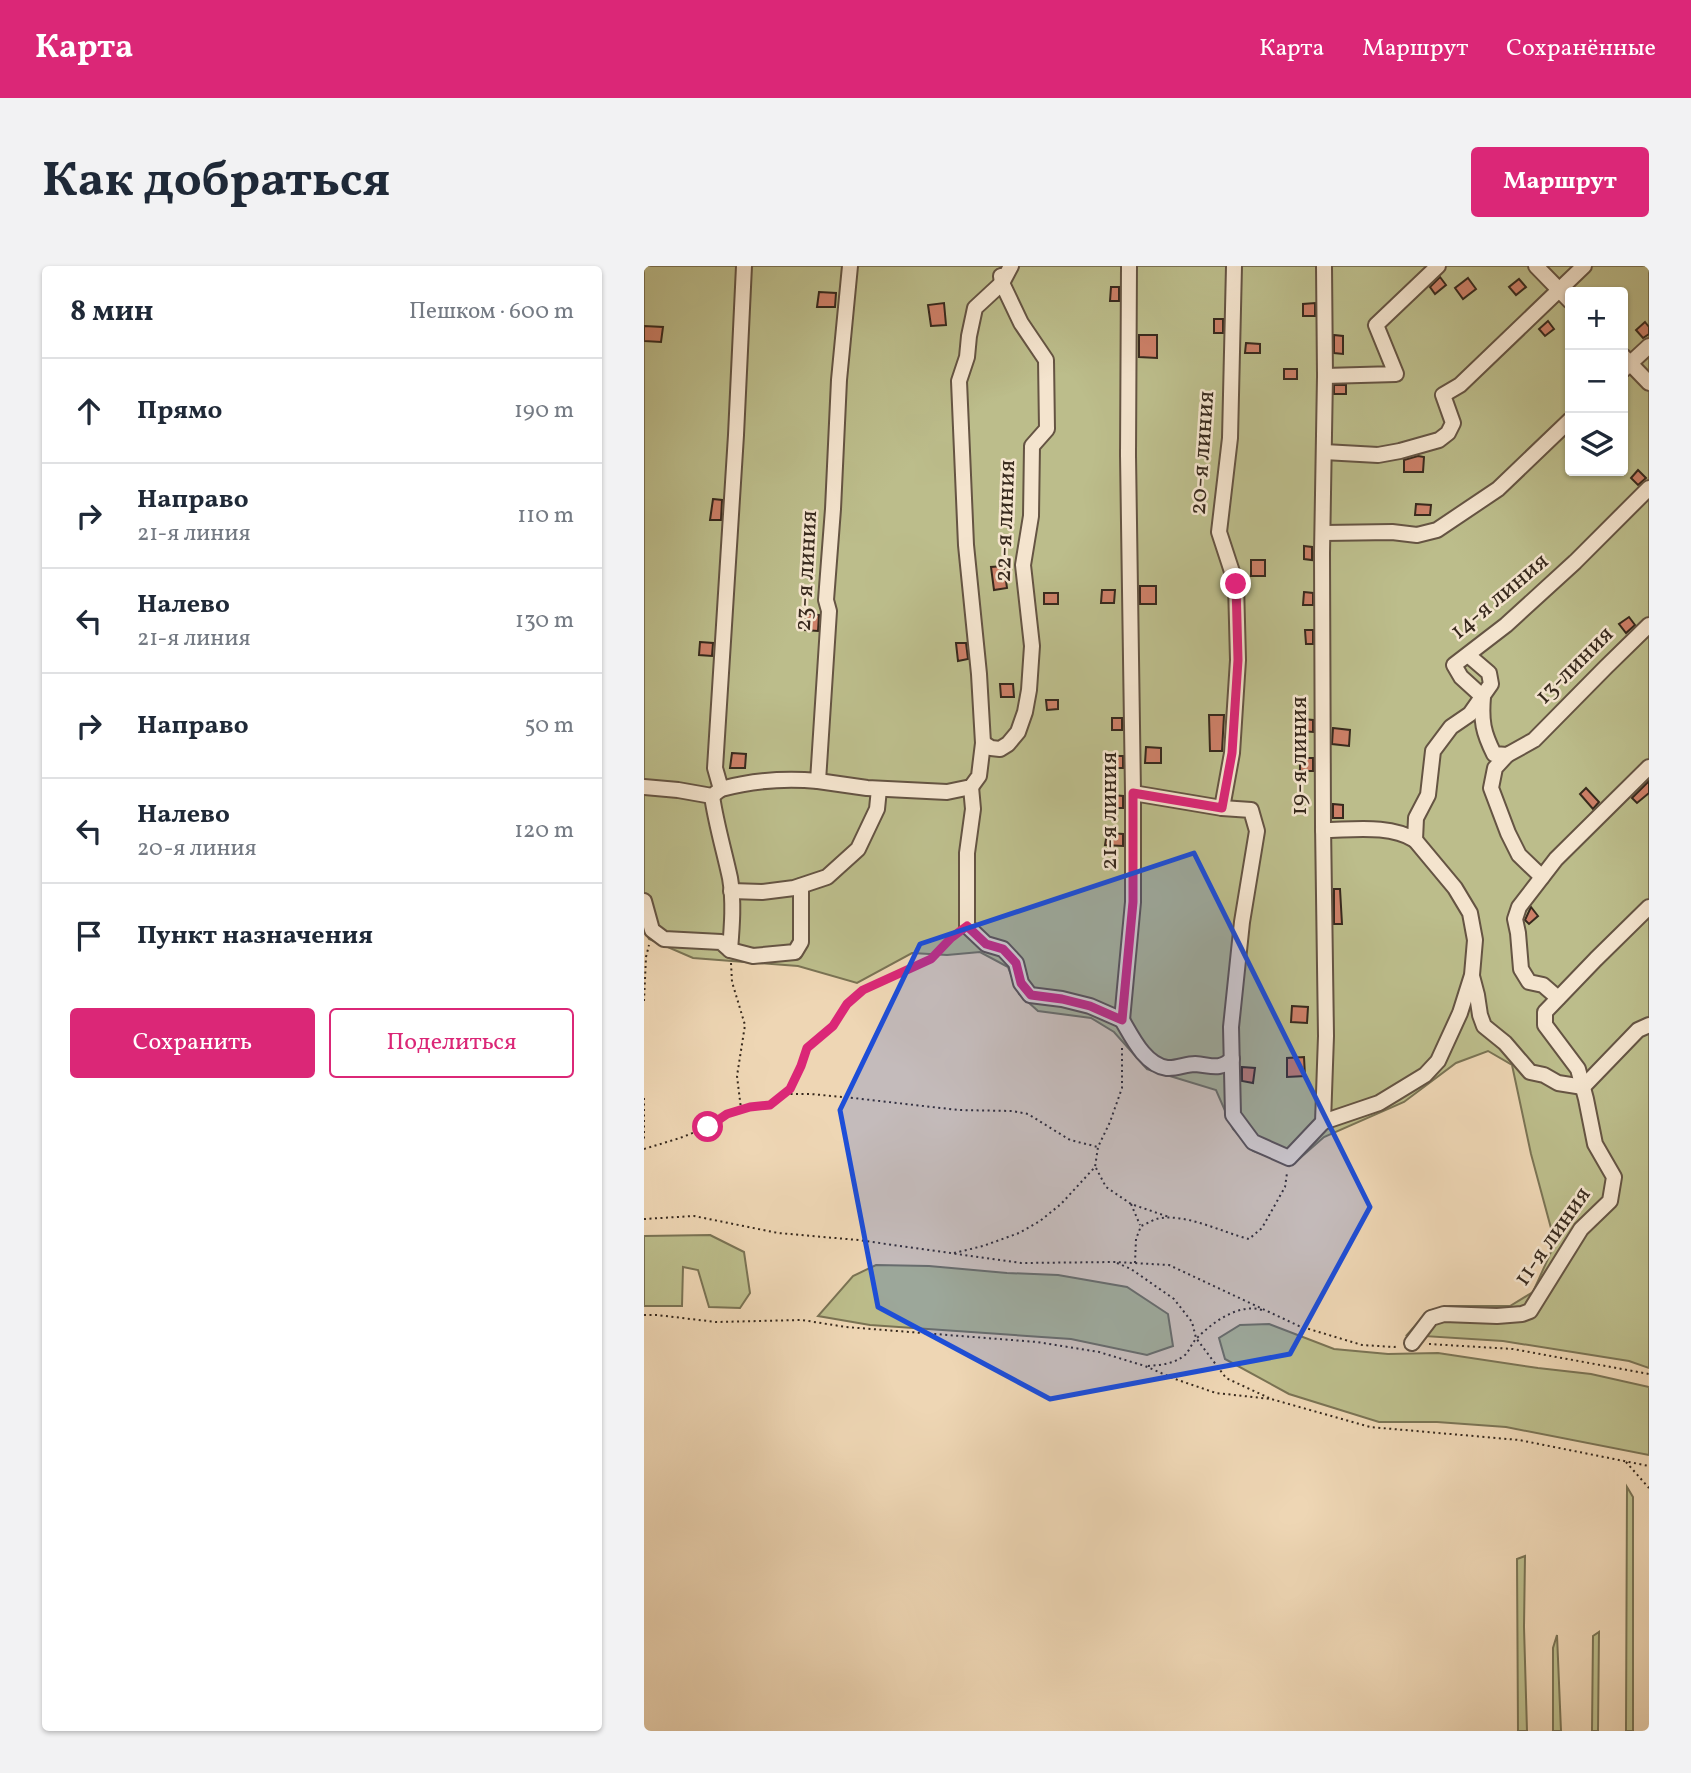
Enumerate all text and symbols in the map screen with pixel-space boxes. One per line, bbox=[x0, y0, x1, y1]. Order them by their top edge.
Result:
text: Карта bbox=[35, 26, 133, 72]
text: Карта bbox=[1259, 32, 1324, 66]
text: Маршрут bbox=[1362, 32, 1468, 66]
text: Сохранённые bbox=[1506, 32, 1656, 66]
button: Маршрут bbox=[1471, 147, 1649, 217]
text: Как добраться bbox=[42, 148, 390, 217]
map controls bbox=[1565, 287, 1628, 476]
button: + bbox=[1565, 287, 1628, 350]
text: 8 мин bbox=[70, 291, 154, 333]
text: Пешком · 600 m bbox=[409, 296, 574, 328]
button: − bbox=[1565, 350, 1628, 413]
street label: 20-я линия bbox=[1182, 390, 1224, 516]
icon: ahead bbox=[70, 392, 108, 430]
text: Прямо bbox=[137, 393, 222, 429]
text: 190 m bbox=[514, 395, 574, 427]
button: layers bbox=[1565, 413, 1628, 476]
street label: 22-я линия bbox=[987, 459, 1025, 583]
text: Направо bbox=[137, 482, 249, 518]
icon: right bbox=[70, 497, 108, 535]
text: 110 m bbox=[517, 500, 574, 532]
street label: 23-я линия bbox=[787, 510, 827, 632]
text: 21-я линия bbox=[137, 518, 250, 550]
street label: 14-я линия bbox=[1443, 546, 1557, 648]
route end bbox=[1220, 568, 1251, 599]
text: Налево bbox=[137, 587, 230, 623]
icon: left bbox=[70, 602, 108, 640]
text: 130 m bbox=[515, 605, 574, 637]
street label: 13-линия bbox=[1528, 619, 1622, 713]
text: 21-я линия bbox=[137, 623, 250, 655]
street label: 19-я линия bbox=[1283, 696, 1317, 816]
icon: right bbox=[70, 707, 108, 745]
text: Направо bbox=[137, 708, 249, 744]
text: 50 m bbox=[525, 710, 574, 742]
street label: 21-я линия bbox=[1093, 752, 1127, 870]
text: Налево bbox=[137, 797, 230, 833]
icon: left bbox=[70, 812, 108, 850]
text: 120 m bbox=[514, 815, 574, 847]
text: 20-я линия bbox=[137, 833, 256, 865]
icon: arrive bbox=[70, 917, 108, 955]
text: Пункт назначения bbox=[137, 918, 373, 954]
button: Сохранить bbox=[70, 1008, 315, 1078]
button: Поделиться bbox=[329, 1008, 574, 1078]
route start bbox=[692, 1111, 723, 1142]
street label: 11-я линия bbox=[1506, 1180, 1600, 1294]

